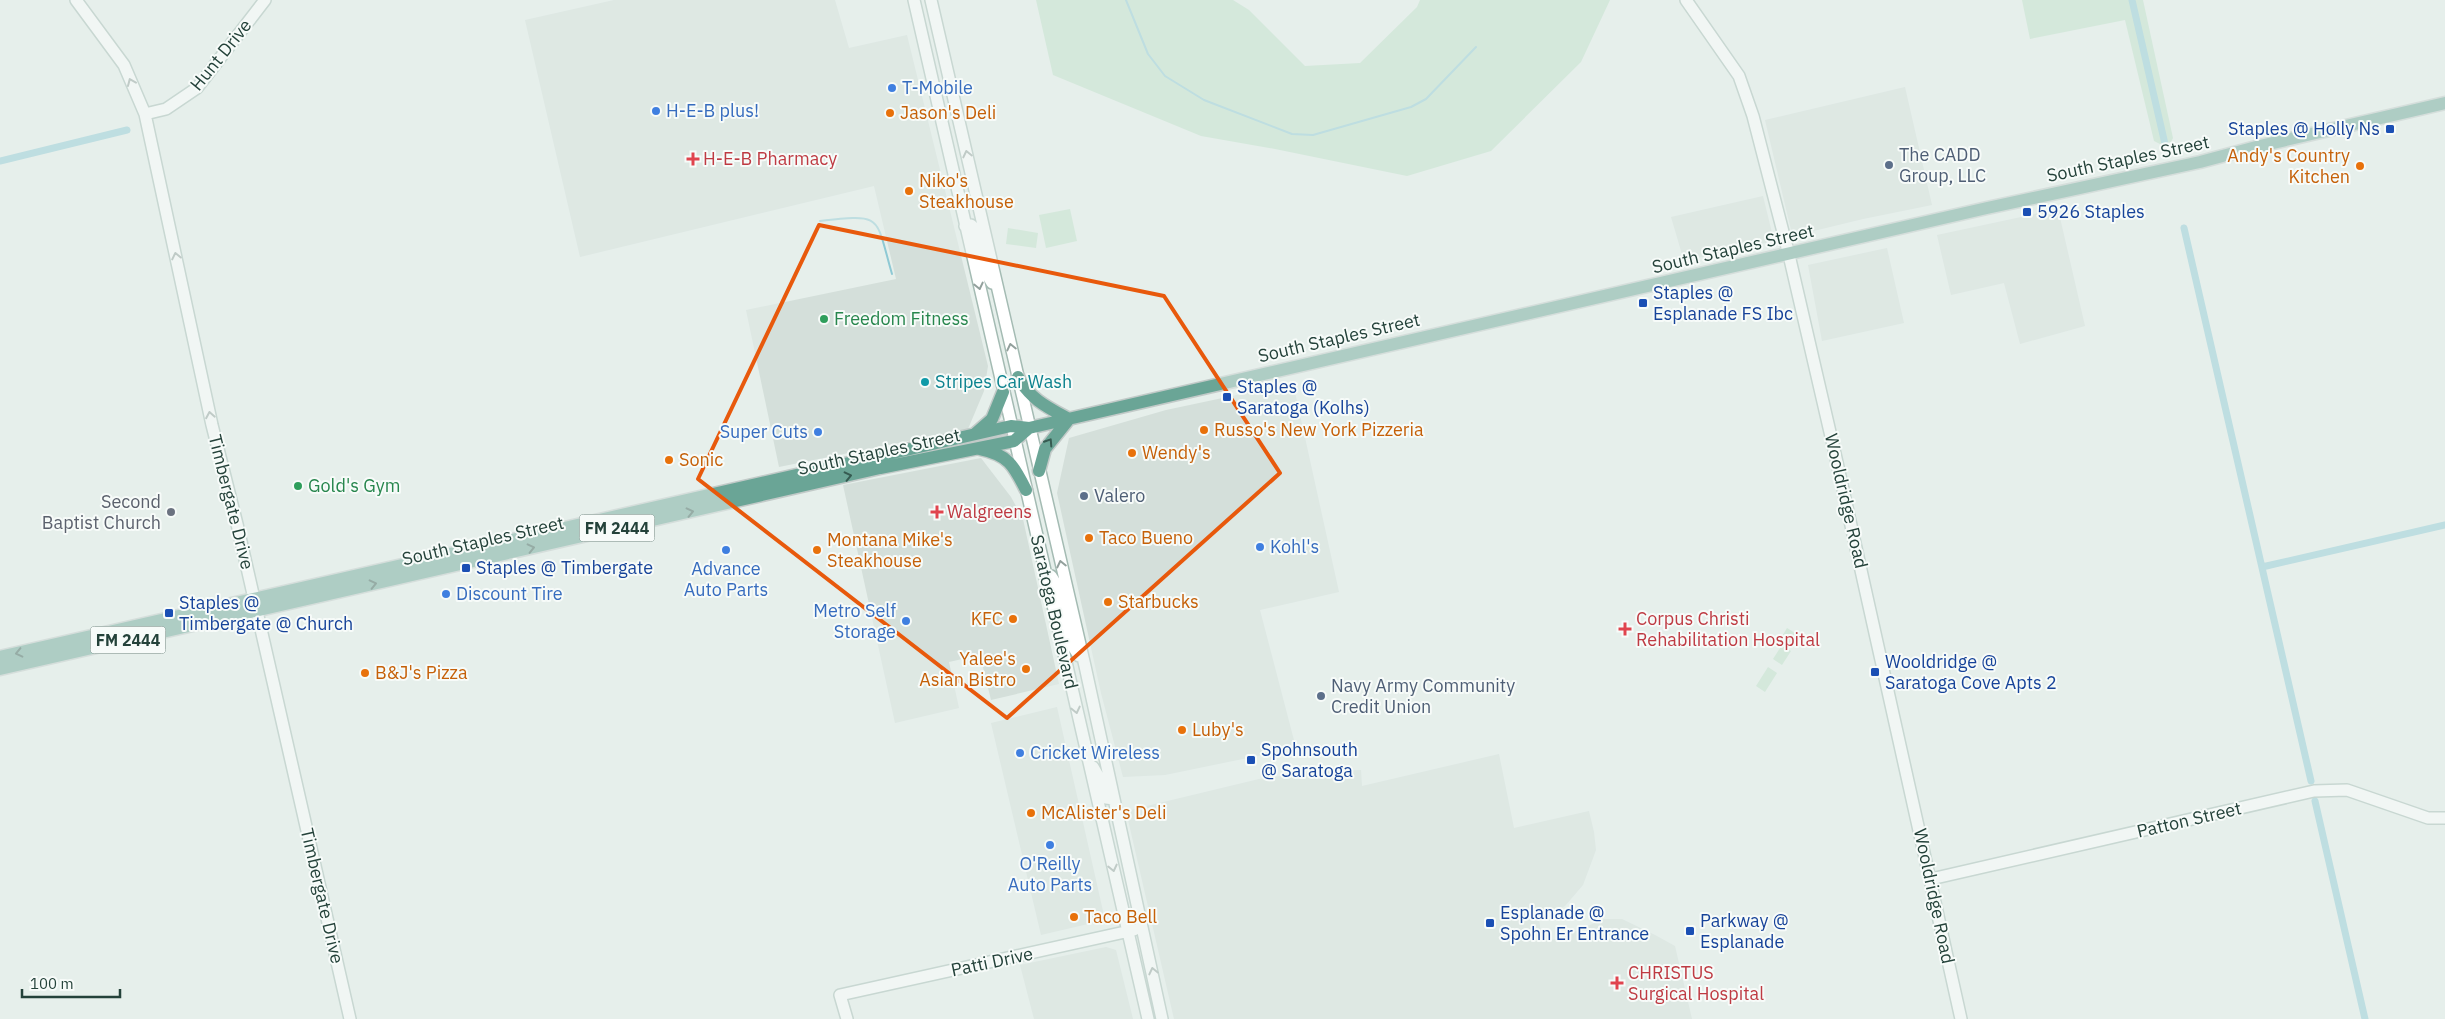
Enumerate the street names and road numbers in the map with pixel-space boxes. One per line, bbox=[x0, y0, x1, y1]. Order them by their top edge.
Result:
street label: Hunt Drive bbox=[185, 14, 257, 95]
street label: South Staples Street bbox=[2045, 130, 2211, 187]
street label: South Staples Street bbox=[1650, 219, 1816, 278]
street label: South Staples Street bbox=[1256, 308, 1422, 367]
street label: South Staples Street bbox=[796, 423, 962, 480]
street label: Wooldridge Road bbox=[1820, 431, 1873, 571]
street label: Timbergate Drive bbox=[204, 432, 259, 572]
street label: South Staples Street bbox=[400, 511, 566, 570]
road number: FM 2444 bbox=[580, 514, 654, 542]
street label: Saratoga Boulevard bbox=[1026, 532, 1083, 691]
road number: FM 2444 bbox=[90, 626, 166, 654]
street label: Patton Street bbox=[2134, 796, 2243, 843]
street label: Timbergate Drive bbox=[296, 826, 349, 966]
street label: Wooldridge Road bbox=[1909, 826, 1960, 966]
street label: Patti Drive bbox=[949, 942, 1035, 981]

